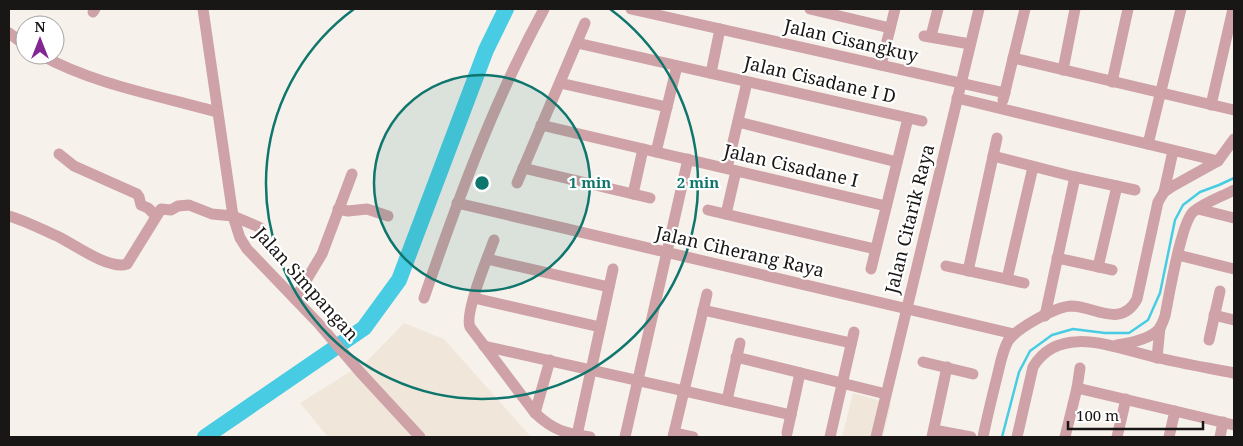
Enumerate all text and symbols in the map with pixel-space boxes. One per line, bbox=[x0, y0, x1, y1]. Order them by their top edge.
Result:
street label: Jalan Cisangkuy bbox=[781, 13, 921, 67]
north arrow bbox=[15, 15, 65, 65]
text: N bbox=[34, 17, 46, 36]
street label: Jalan Cisadane I D bbox=[741, 50, 898, 108]
street label: Jalan Cisadane I bbox=[721, 138, 861, 192]
street label: Jalan Citarik Raya bbox=[879, 142, 939, 297]
text: 1 min bbox=[569, 172, 611, 192]
text: 2 min bbox=[677, 172, 719, 192]
centre of rings bbox=[473, 174, 491, 192]
street label: Jalan Ciherang Raya bbox=[652, 220, 827, 282]
street label: Jalan Simpangan bbox=[249, 221, 365, 346]
scale bar bbox=[1068, 398, 1203, 430]
text: 100 m bbox=[1076, 405, 1119, 425]

